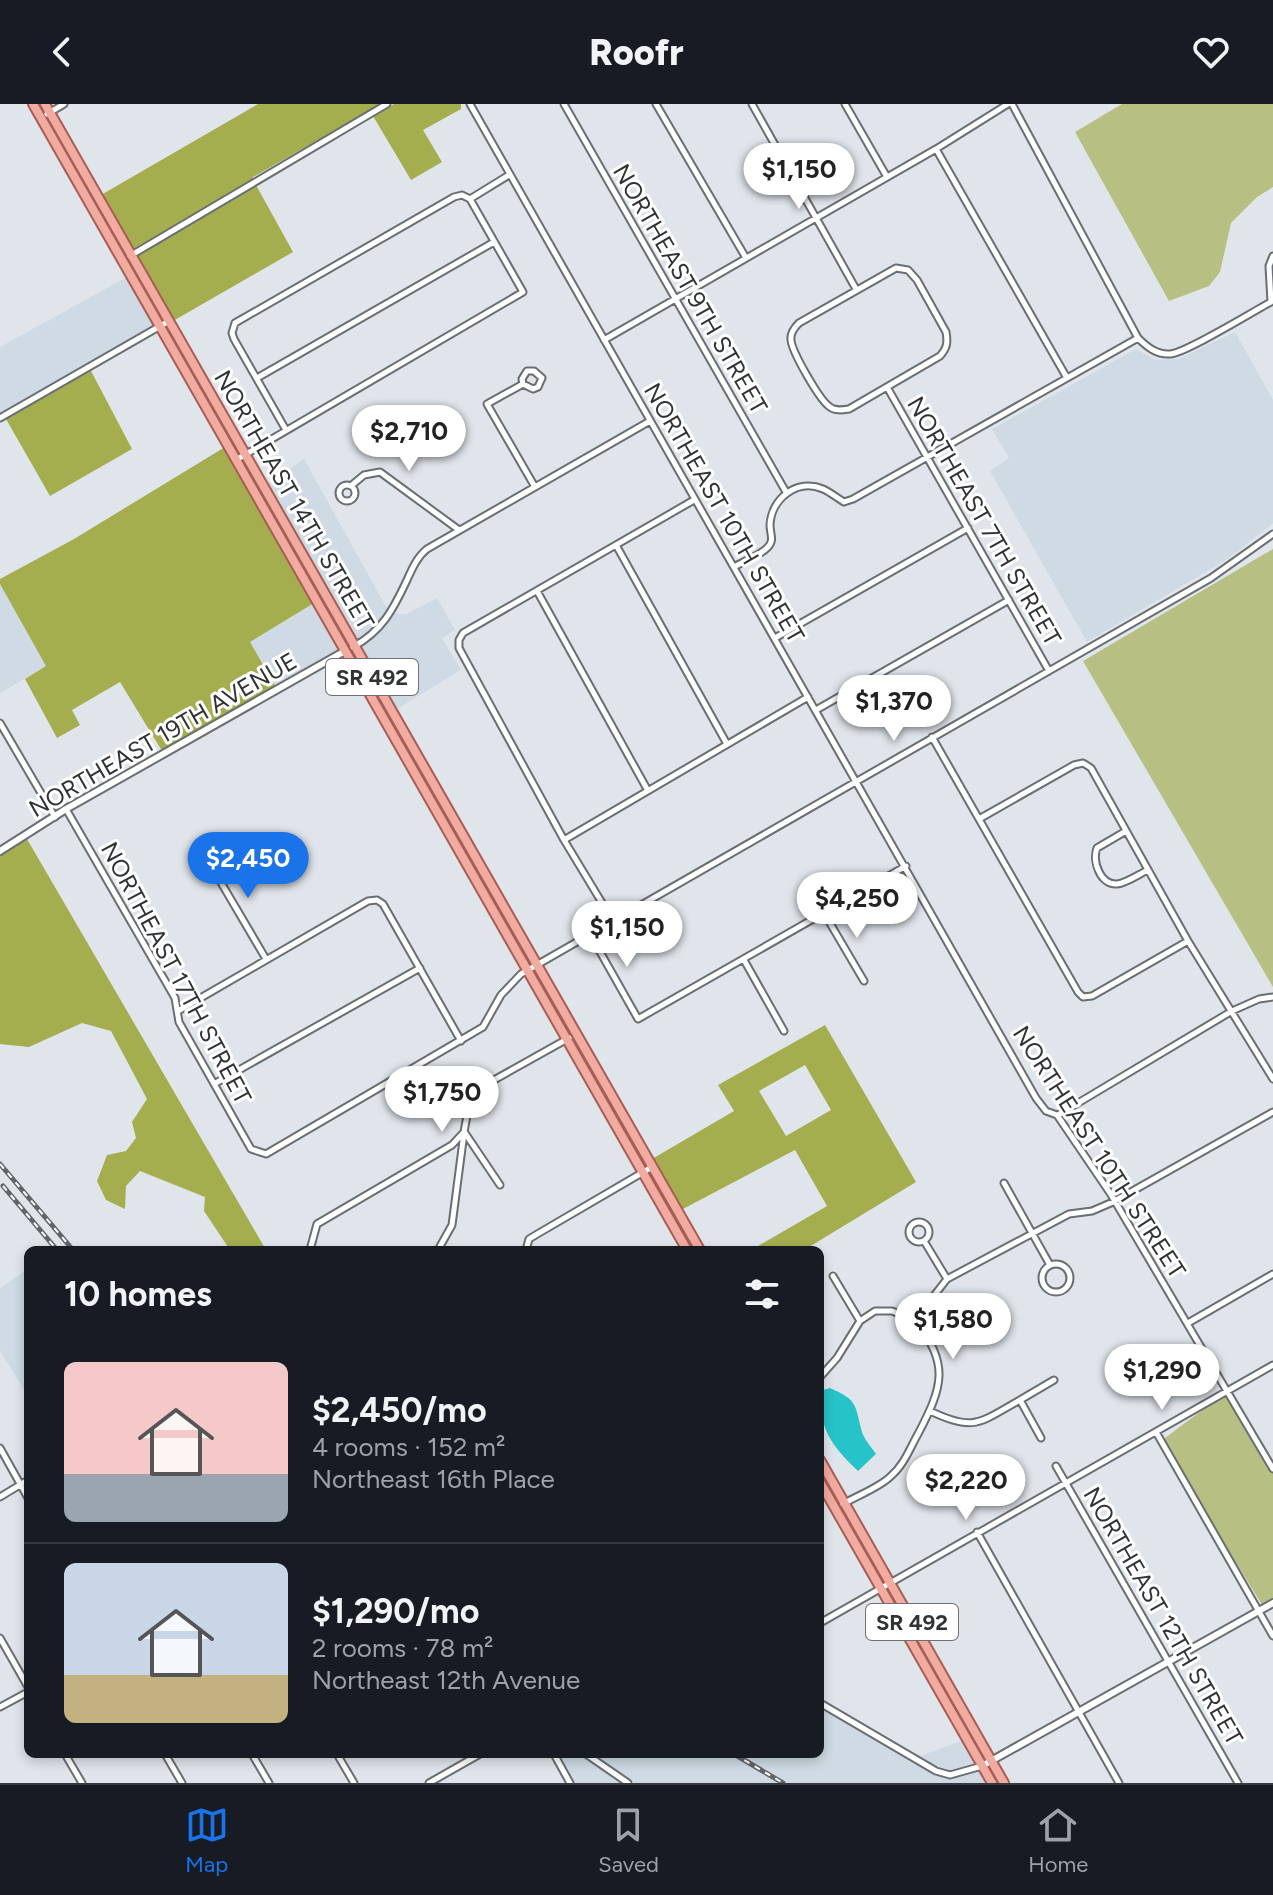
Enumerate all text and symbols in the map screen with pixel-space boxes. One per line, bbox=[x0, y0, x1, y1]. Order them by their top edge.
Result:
icon: back bbox=[40, 30, 84, 74]
icon: heart bbox=[1189, 30, 1233, 74]
text: Roofr bbox=[589, 31, 684, 74]
pin: $1,150 bbox=[734, 143, 864, 211]
text: $1,150 bbox=[762, 153, 836, 185]
street label: NORTHEAST 9TH STREET bbox=[607, 159, 774, 419]
street label: NORTHEAST 14TH STREET bbox=[208, 365, 381, 635]
street label: NORTHEAST 10TH STREET bbox=[638, 378, 811, 648]
street label: NORTHEAST 7TH STREET bbox=[901, 391, 1068, 650]
pin: $2,710 bbox=[344, 405, 474, 473]
text: $2,710 bbox=[370, 415, 448, 447]
street label: NORTHEAST 19TH AVENUE bbox=[24, 646, 302, 823]
road number: SR 492 bbox=[326, 659, 418, 695]
pin: $1,370 bbox=[829, 675, 959, 743]
text: $1,370 bbox=[855, 685, 933, 717]
pin: $2,450 bbox=[183, 832, 313, 900]
street label: NORTHEAST 17TH STREET bbox=[95, 837, 258, 1109]
text: $2,450 bbox=[206, 842, 290, 874]
pin: $4,250 bbox=[792, 872, 922, 940]
text: $4,250 bbox=[815, 882, 899, 914]
pin: $1,150 bbox=[562, 901, 692, 969]
text: $1,150 bbox=[590, 911, 664, 943]
street label: NORTHEAST 10TH STREET bbox=[1007, 1020, 1192, 1283]
pin: $1,750 bbox=[377, 1066, 507, 1134]
text: $1,750 bbox=[403, 1076, 481, 1108]
icon: filters bbox=[740, 1272, 784, 1316]
text: 10 homes bbox=[64, 1274, 212, 1315]
pin: $1,580 bbox=[888, 1293, 1018, 1361]
text: $1,580 bbox=[913, 1303, 993, 1335]
pin: $1,290 bbox=[1097, 1344, 1227, 1412]
text: $1,290 bbox=[1122, 1354, 1202, 1386]
text: $2,450/mo bbox=[312, 1390, 487, 1431]
icon: home bbox=[128, 1394, 224, 1490]
text: 4 rooms · 152 m² bbox=[312, 1431, 505, 1463]
pin: $2,220 bbox=[901, 1454, 1031, 1522]
text: Northeast 16th Place bbox=[312, 1463, 555, 1495]
text: $2,220 bbox=[924, 1464, 1008, 1496]
street label: NORTHEAST 12TH STREET bbox=[1078, 1482, 1249, 1750]
text: $1,290/mo bbox=[312, 1591, 479, 1632]
icon: home bbox=[128, 1595, 224, 1691]
road number: SR 492 bbox=[866, 1604, 958, 1640]
text: 2 rooms · 78 m² bbox=[312, 1632, 493, 1664]
text: Northeast 12th Avenue bbox=[312, 1664, 580, 1696]
tab: Map bbox=[185, 1803, 229, 1878]
tab: Saved bbox=[598, 1803, 659, 1878]
tab: Home bbox=[1028, 1803, 1088, 1878]

